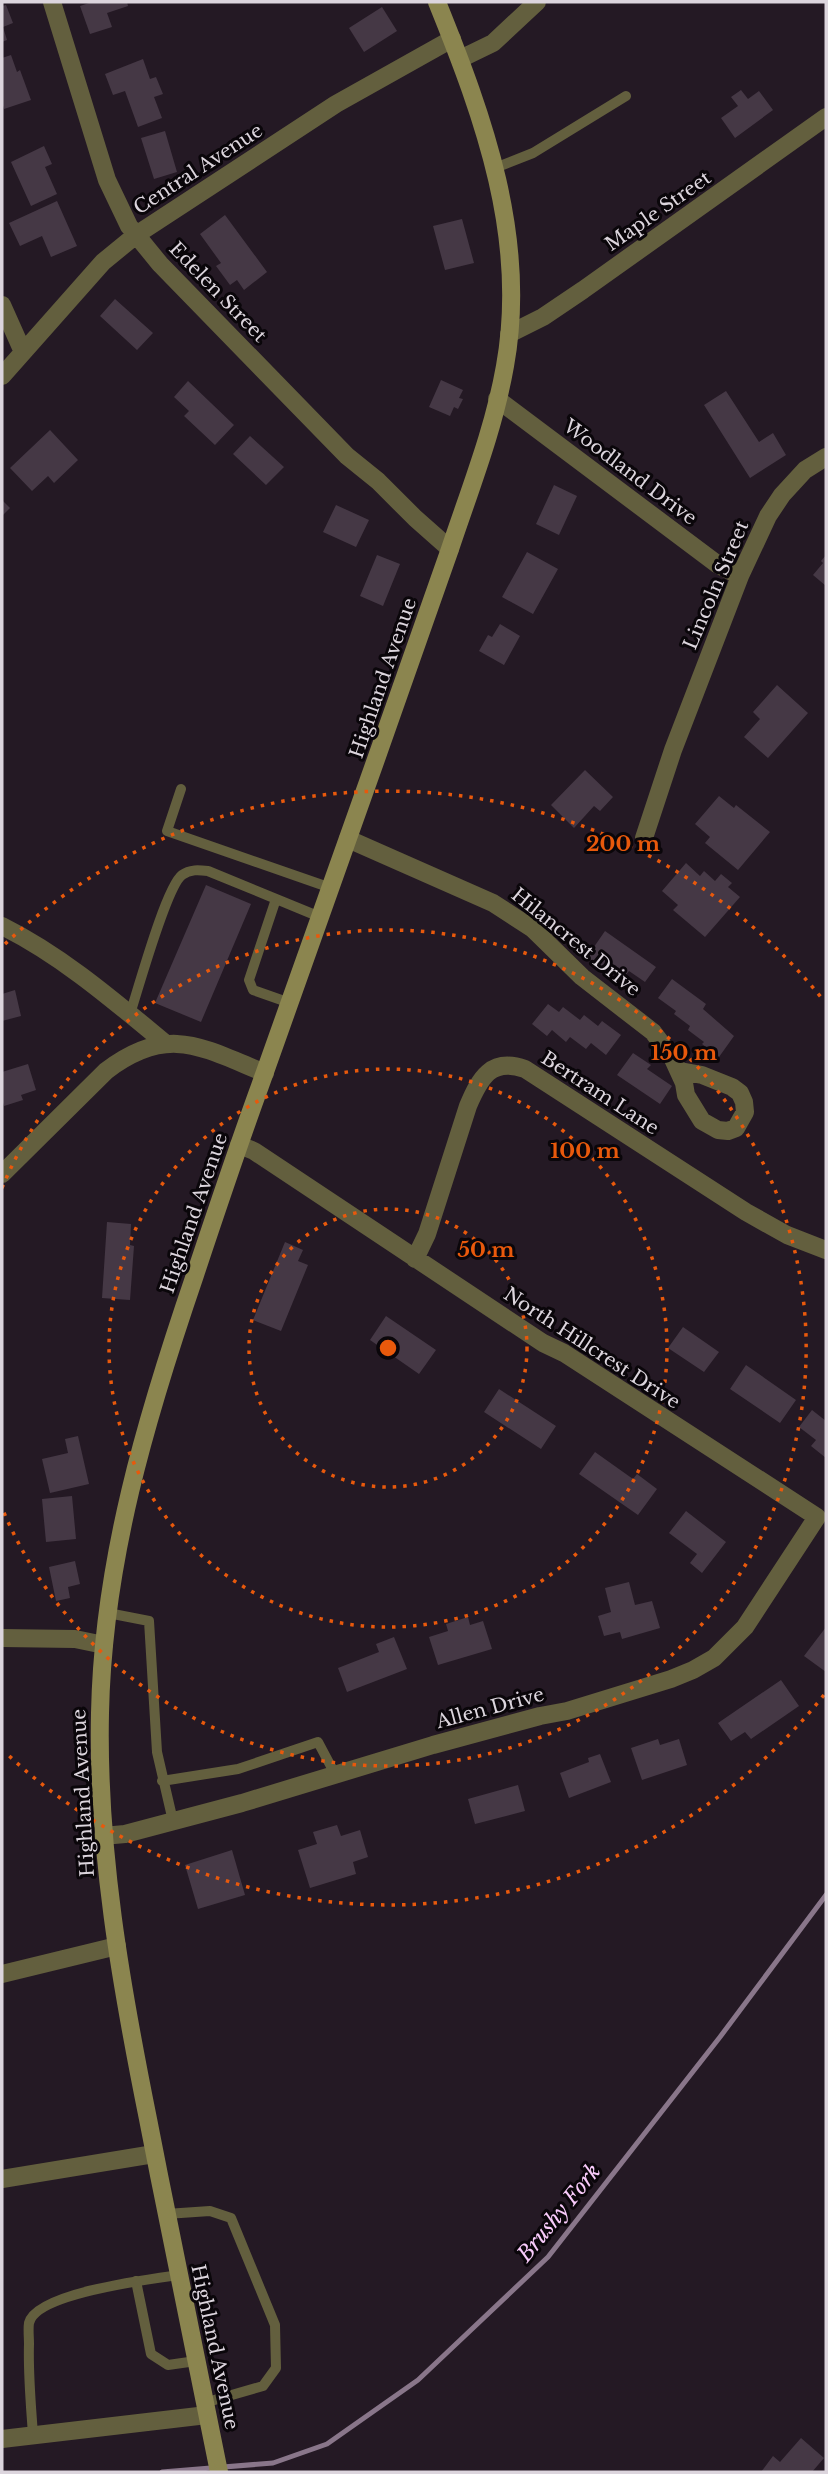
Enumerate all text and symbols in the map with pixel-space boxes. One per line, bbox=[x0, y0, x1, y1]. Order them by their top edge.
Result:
street label: Central Avenue bbox=[129, 119, 267, 219]
street label: Maple Street bbox=[601, 166, 716, 256]
street label: Edelen Street bbox=[164, 237, 272, 347]
street label: Woodland Drive bbox=[558, 414, 701, 530]
street label: Lincoln Street bbox=[678, 516, 754, 653]
street label: Highland Avenue bbox=[345, 595, 421, 761]
text: 200 m bbox=[586, 831, 660, 857]
street label: Hilancrest Drive bbox=[507, 883, 645, 1001]
text: 150 m bbox=[651, 1040, 717, 1066]
street label: Bertram Lane bbox=[537, 1046, 663, 1140]
street label: Highland Avenue bbox=[156, 1130, 232, 1296]
text: 100 m bbox=[550, 1138, 620, 1164]
text: 50 m bbox=[457, 1237, 515, 1263]
street label: North Hillcrest Drive bbox=[500, 1282, 684, 1414]
centre of rings bbox=[376, 1336, 400, 1360]
street label: Allen Drive bbox=[433, 1683, 546, 1734]
street label: Highland Avenue bbox=[67, 1708, 99, 1878]
water label: Brushy Fork bbox=[511, 2159, 606, 2268]
street label: Highland Avenue bbox=[186, 2262, 244, 2432]

